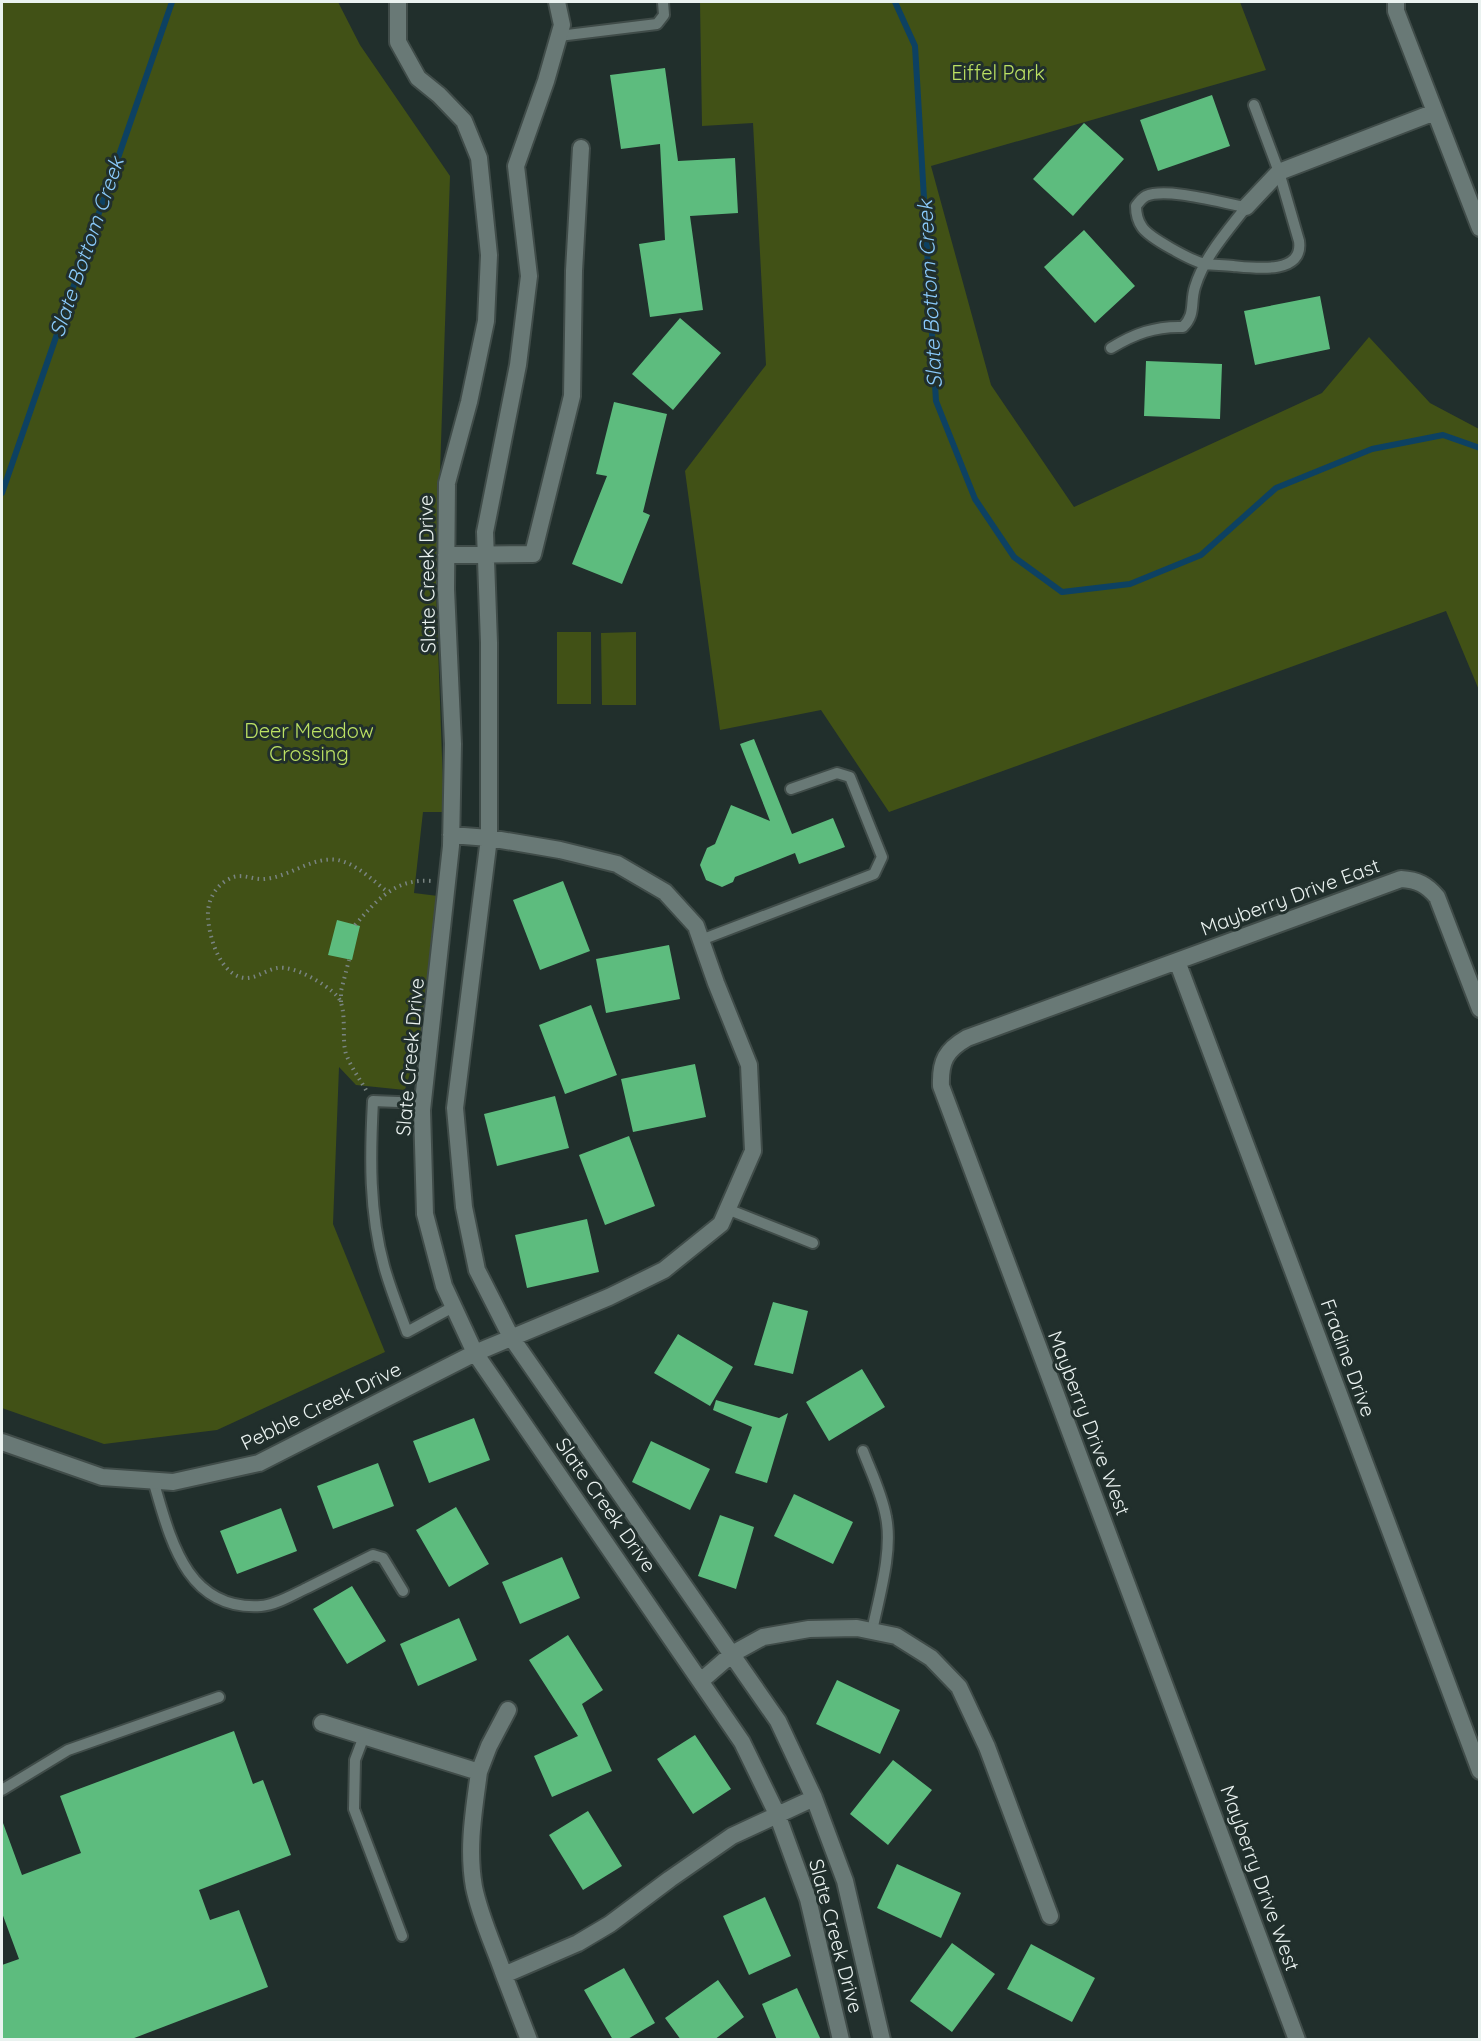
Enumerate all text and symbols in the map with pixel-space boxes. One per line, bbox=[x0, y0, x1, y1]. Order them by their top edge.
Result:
park label: Eiffel Park bbox=[951, 60, 1045, 85]
water label: Slate Bottom Creek bbox=[43, 152, 130, 340]
water label: Slate Bottom Creek bbox=[911, 198, 947, 389]
street label: Slate Creek Drive bbox=[413, 494, 440, 654]
park label: Deer Meadow Crossing bbox=[244, 718, 374, 766]
street label: Mayberry Drive East bbox=[1197, 852, 1383, 941]
street label: Slate Creek Drive bbox=[390, 977, 429, 1137]
street label: Fradine Drive bbox=[1316, 1295, 1381, 1420]
street label: Mayberry Drive West bbox=[1043, 1327, 1136, 1519]
street label: Pebble Creek Drive bbox=[236, 1356, 405, 1455]
street label: Slate Creek Drive bbox=[551, 1433, 662, 1577]
street label: Mayberry Drive West bbox=[1215, 1782, 1306, 1974]
street label: Slate Creek Drive bbox=[804, 1856, 869, 2016]

